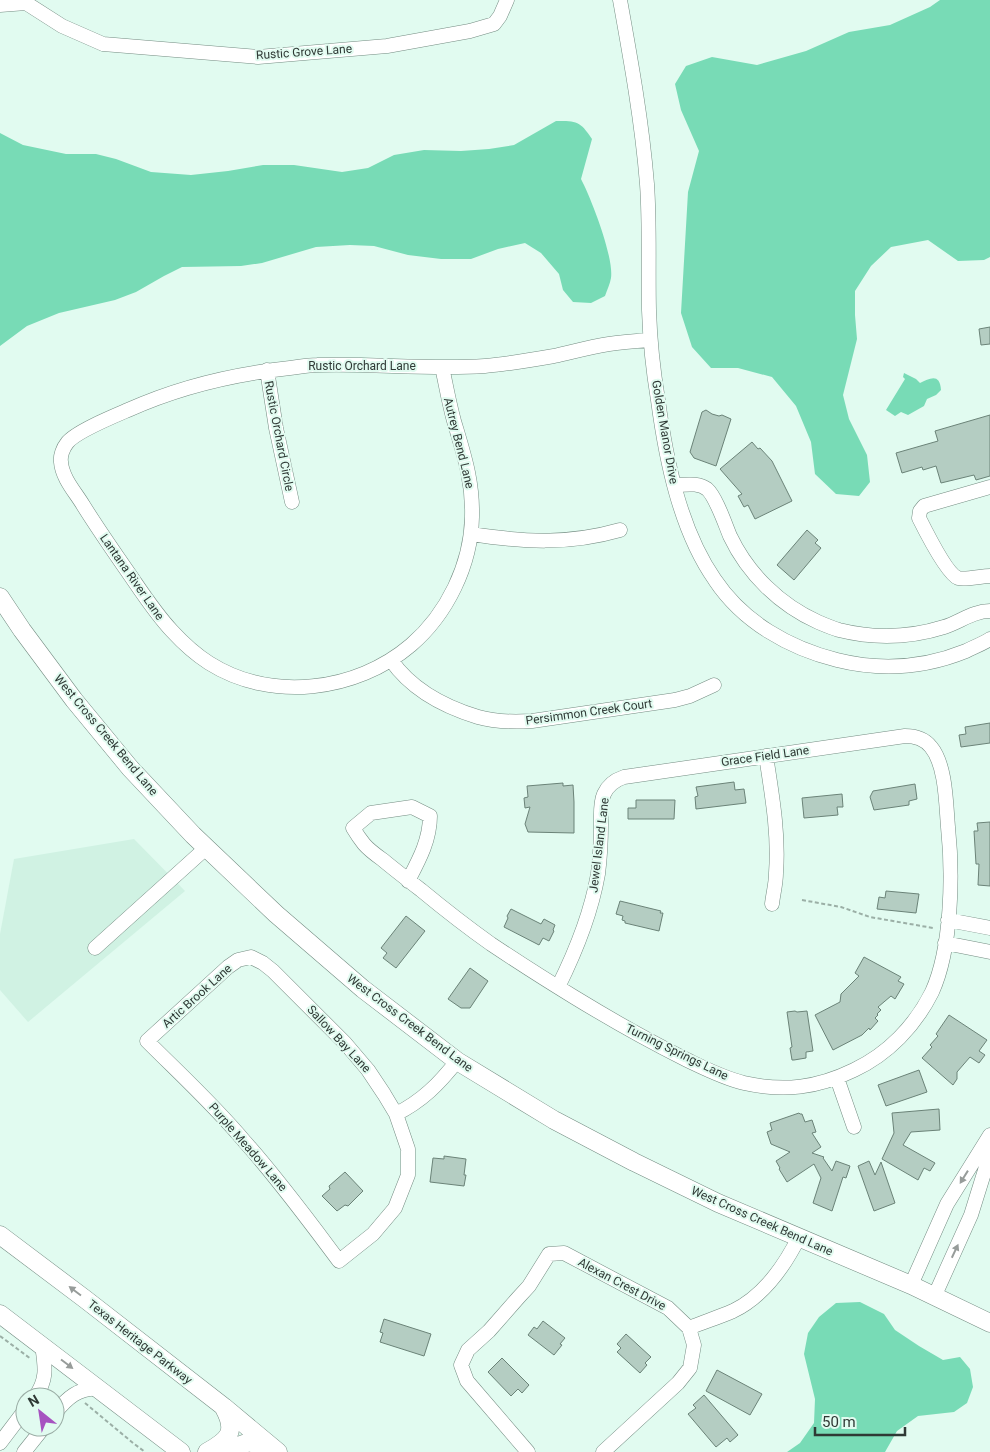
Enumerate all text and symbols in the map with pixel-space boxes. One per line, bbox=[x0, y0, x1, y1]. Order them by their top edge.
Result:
street label: Rustic Grove Lane bbox=[256, 42, 352, 62]
street label: Rustic Orchard Lane bbox=[308, 359, 416, 373]
street label: Golden Manor Drive bbox=[649, 379, 681, 485]
street label: Rustic Orchard Circle bbox=[261, 380, 297, 492]
street label: Autrey Bend Lane bbox=[441, 396, 477, 490]
street label: Lantana River Lane bbox=[97, 531, 167, 623]
street label: West Cross Creek Bend Lane bbox=[51, 672, 161, 798]
street label: Persimmon Creek Court bbox=[525, 696, 653, 728]
street label: Grace Field Lane bbox=[720, 743, 810, 769]
street label: Jewel Island Lane bbox=[586, 797, 612, 893]
street label: Artic Brook Lane bbox=[159, 961, 235, 1031]
street label: West Cross Creek Bend Lane bbox=[344, 971, 476, 1075]
street label: Sallow Bay Lane bbox=[304, 1002, 374, 1076]
street label: Turning Springs Lane bbox=[623, 1021, 731, 1083]
street label: Purple Meadow Lane bbox=[206, 1100, 290, 1194]
one-way arrow bbox=[960, 1170, 969, 1183]
street label: West Cross Creek Bend Lane bbox=[689, 1183, 835, 1259]
one-way arrow bbox=[951, 1244, 959, 1258]
street label: Alexan Crest Drive bbox=[576, 1255, 668, 1313]
one-way arrow bbox=[69, 1286, 82, 1297]
street label: Texas Heritage Parkway bbox=[85, 1297, 195, 1387]
one-way arrow bbox=[60, 1359, 73, 1370]
north arrow bbox=[15, 1387, 65, 1437]
text: N bbox=[25, 1391, 42, 1410]
scale bar bbox=[815, 1404, 905, 1436]
text: 50 m bbox=[822, 1413, 856, 1431]

